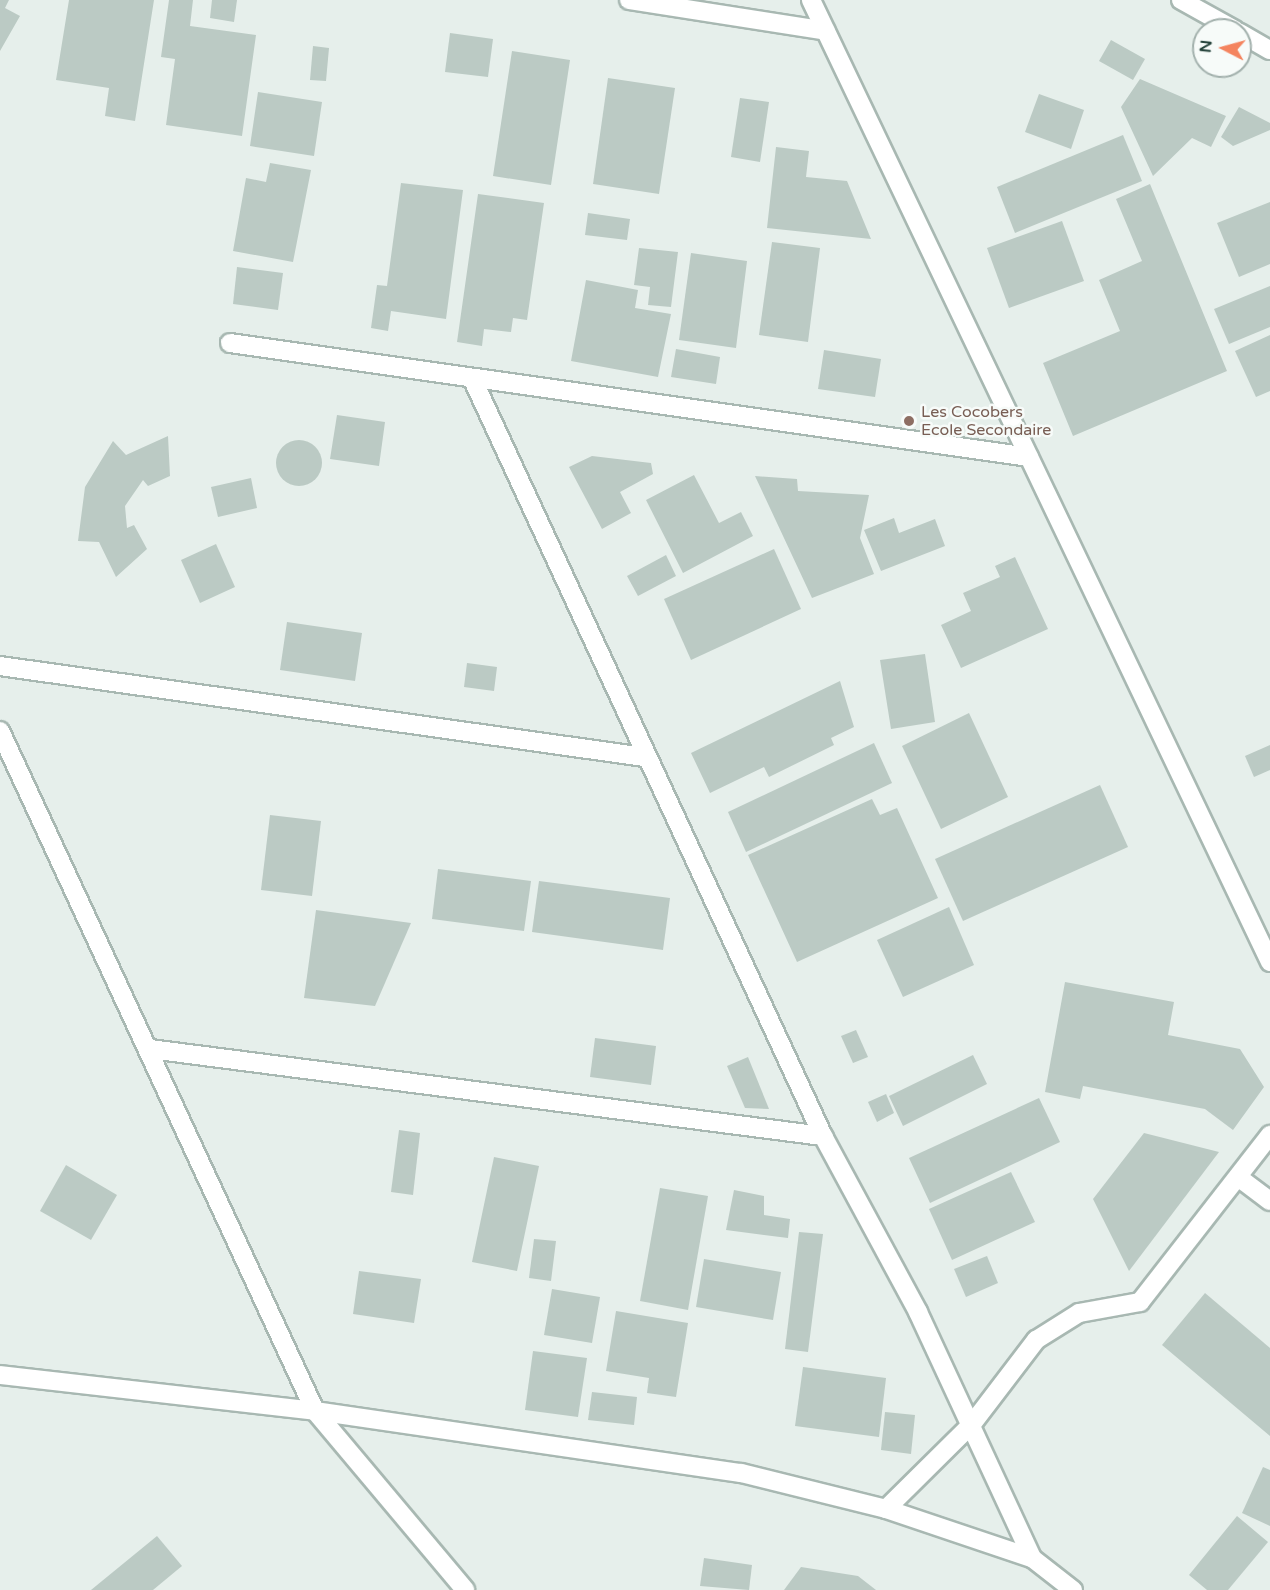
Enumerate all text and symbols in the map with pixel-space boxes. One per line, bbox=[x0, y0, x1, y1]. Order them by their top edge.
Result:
north arrow bbox=[1192, 18, 1252, 78]
text: N bbox=[1195, 39, 1217, 54]
place label: Les Cocobers Ecole Secondaire bbox=[921, 402, 1051, 440]
marker: Les Cocobers Ecole Secondaire bbox=[902, 414, 916, 428]

